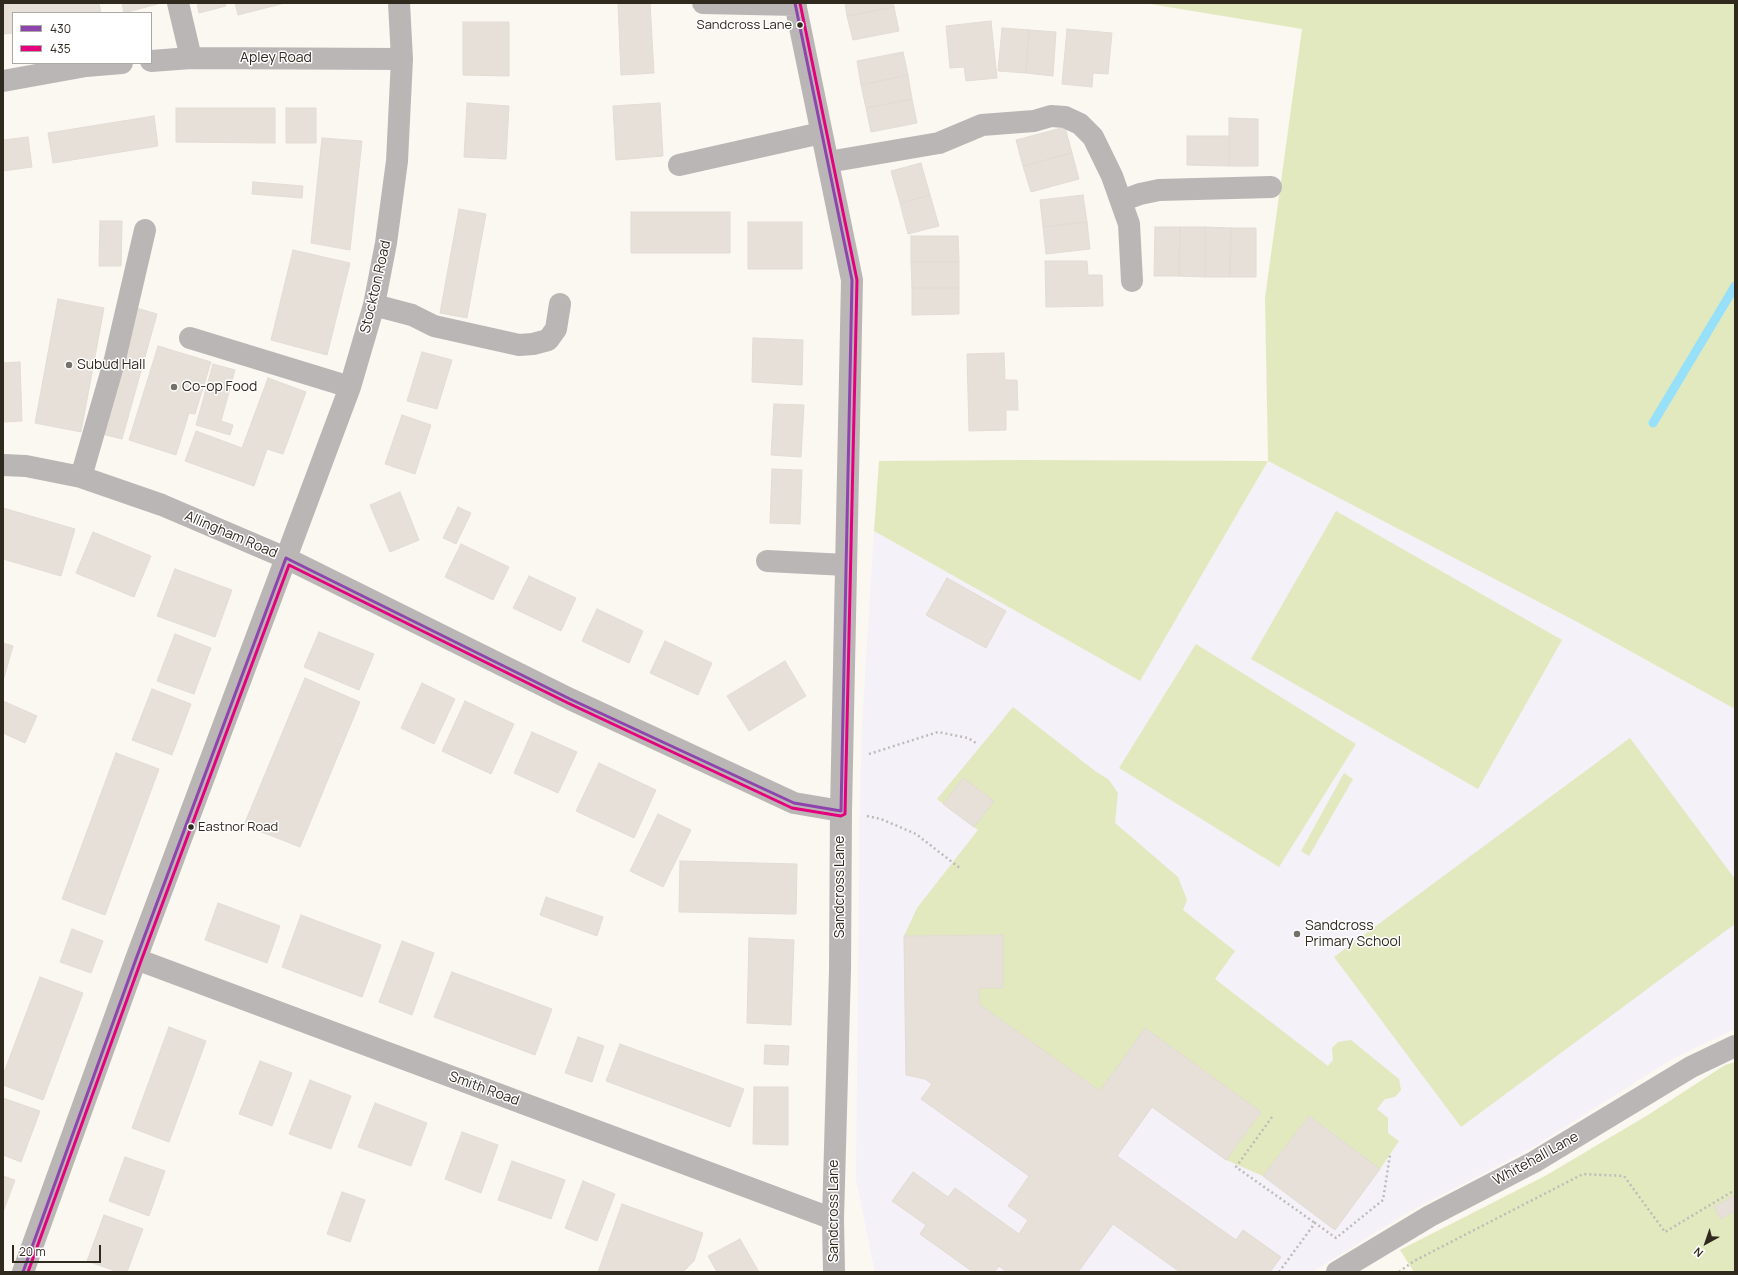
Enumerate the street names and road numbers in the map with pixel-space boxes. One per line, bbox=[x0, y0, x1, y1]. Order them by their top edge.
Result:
street label: Apley Road bbox=[240, 50, 312, 66]
street label: Stockton Road bbox=[357, 239, 395, 335]
street label: Allingham Road bbox=[182, 508, 280, 562]
street label: Sandcross Lane bbox=[832, 836, 848, 938]
street label: Smith Road bbox=[447, 1069, 521, 1109]
street label: Whitehall Lane bbox=[1490, 1129, 1582, 1189]
street label: Sandcross Lane bbox=[826, 1160, 842, 1262]

